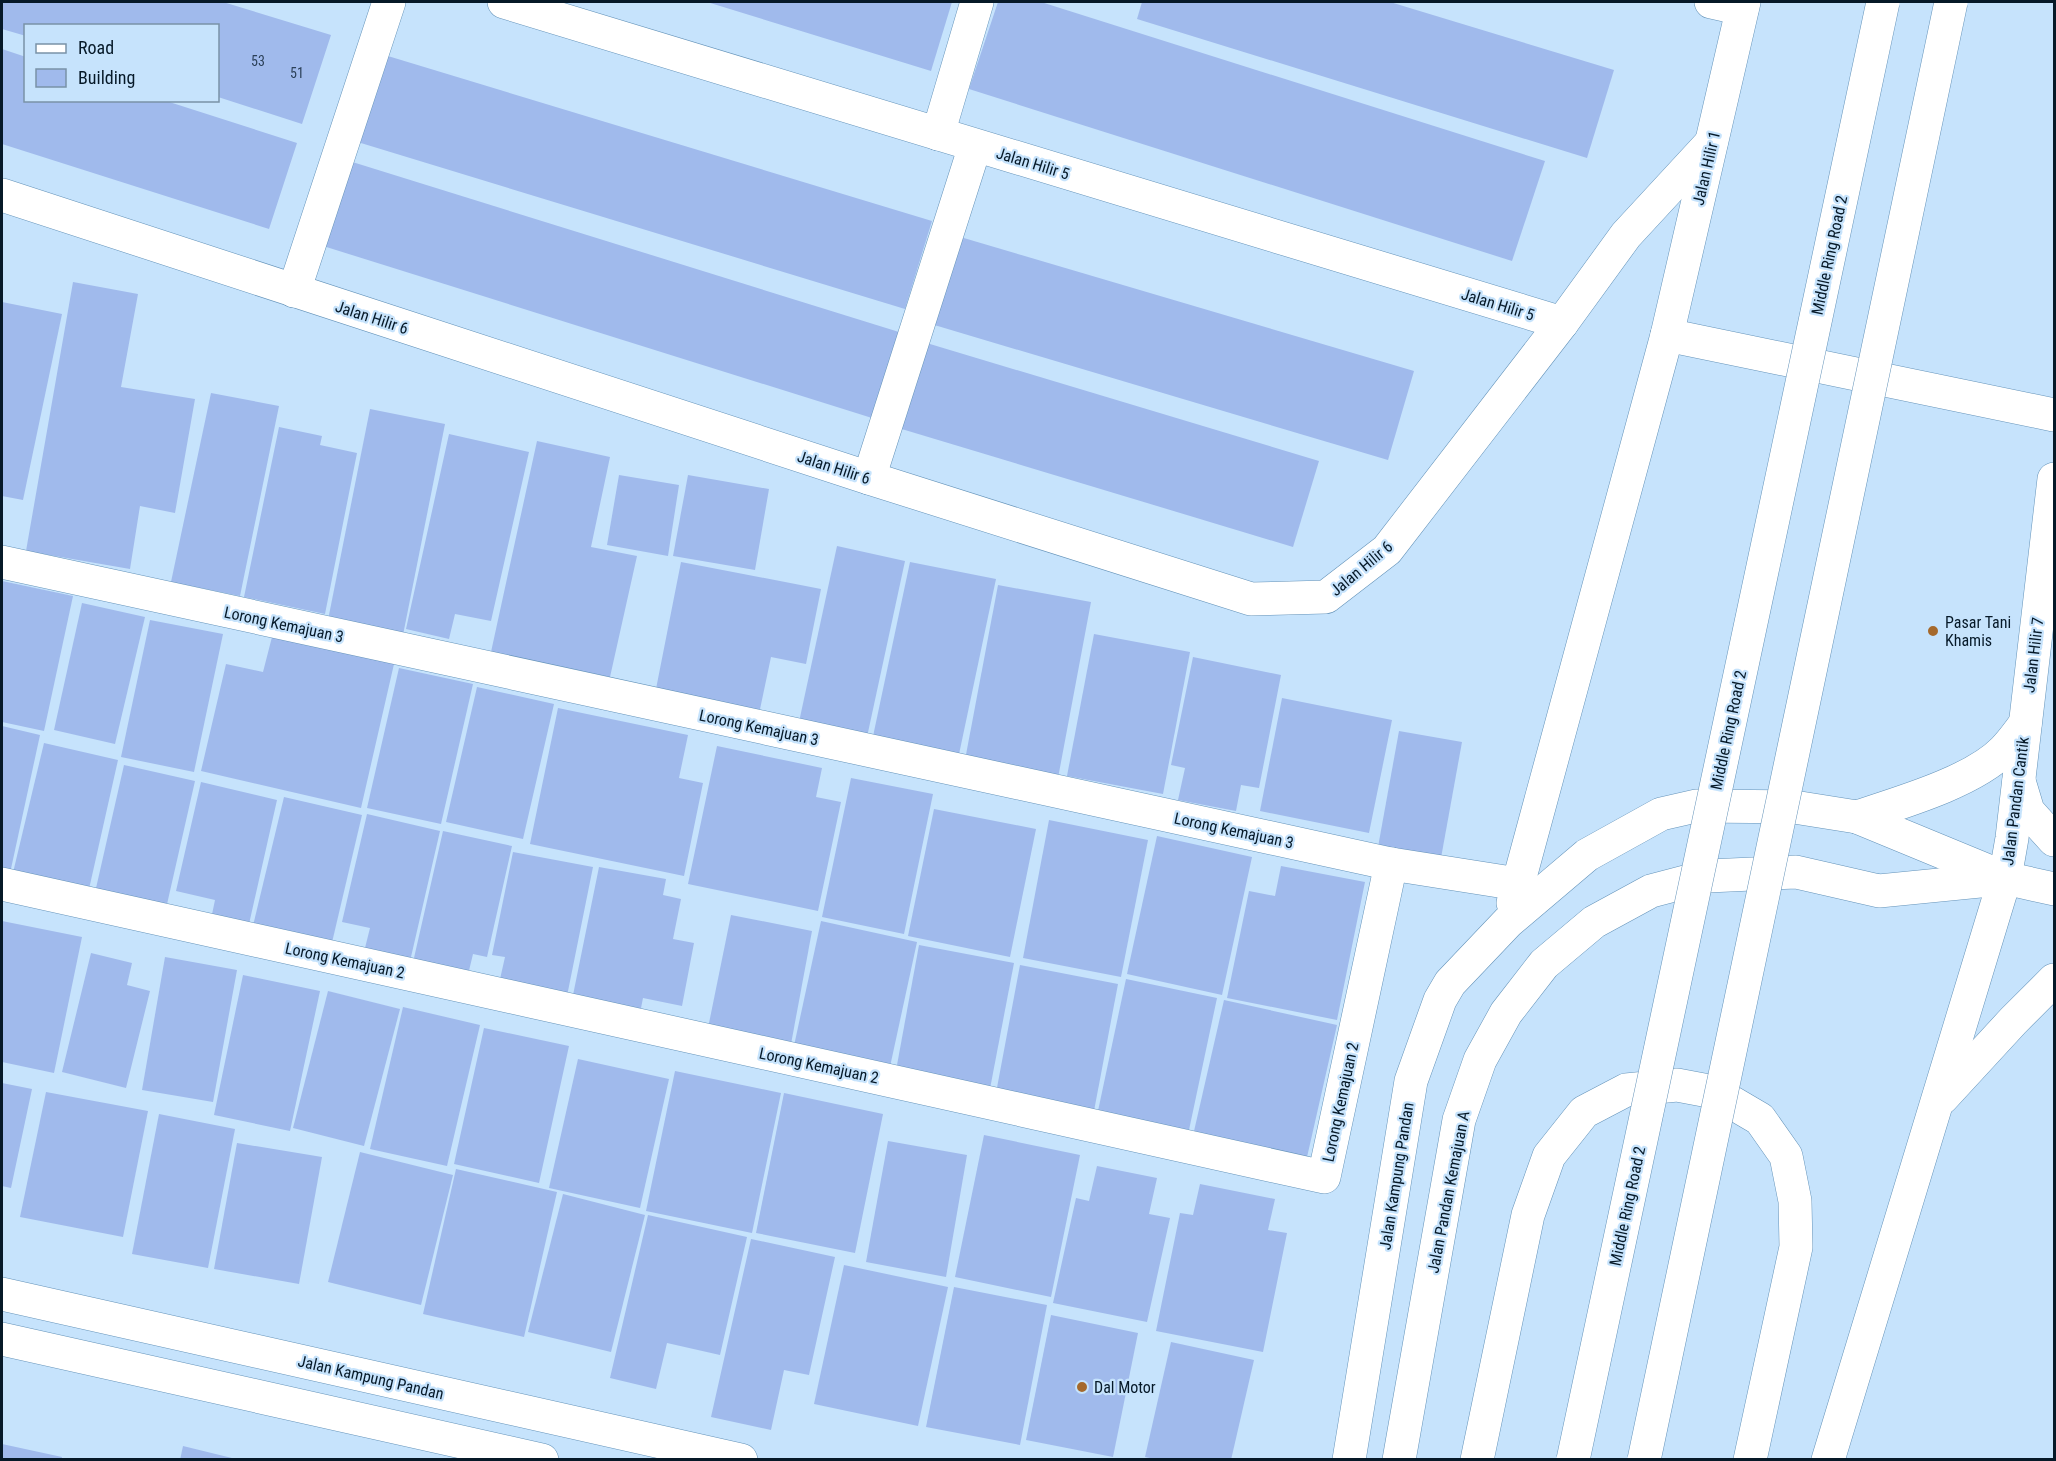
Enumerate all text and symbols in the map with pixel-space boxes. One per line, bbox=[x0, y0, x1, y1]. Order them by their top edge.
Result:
legend bbox=[24, 24, 219, 102]
text: Road bbox=[78, 37, 114, 58]
house number: 53 bbox=[251, 53, 265, 69]
house number: 51 bbox=[290, 65, 304, 81]
text: Building bbox=[78, 67, 135, 88]
street label: Jalan Hilir 1 bbox=[1689, 129, 1724, 207]
street label: Jalan Hilir 5 bbox=[994, 143, 1072, 184]
street label: Middle Ring Road 2 bbox=[1808, 194, 1851, 317]
street label: Jalan Hilir 5 bbox=[1459, 284, 1537, 325]
street label: Jalan Hilir 6 bbox=[333, 297, 411, 338]
street label: Jalan Hilir 6 bbox=[795, 447, 873, 488]
street label: Jalan Hilir 6 bbox=[1326, 537, 1396, 600]
street label: Lorong Kemajuan 3 bbox=[222, 603, 345, 646]
place label: Pasar Tani Khamis bbox=[1945, 613, 2011, 650]
street label: Jalan Hilir 7 bbox=[2019, 616, 2048, 694]
marker: Pasar Tani Khamis bbox=[1926, 624, 1940, 638]
street label: Middle Ring Road 2 bbox=[1707, 669, 1750, 792]
street label: Lorong Kemajuan 3 bbox=[697, 706, 820, 749]
street label: Jalan Pandan Cantik bbox=[1998, 735, 2033, 866]
street label: Lorong Kemajuan 3 bbox=[1172, 809, 1295, 852]
street label: Lorong Kemajuan 2 bbox=[283, 939, 407, 982]
street label: Lorong Kemajuan 2 bbox=[1319, 1040, 1362, 1164]
street label: Lorong Kemajuan 2 bbox=[757, 1044, 881, 1087]
street label: Jalan Kampung Pandan bbox=[1375, 1101, 1418, 1251]
street label: Jalan Pandan Kemajuan A bbox=[1423, 1109, 1474, 1275]
street label: Middle Ring Road 2 bbox=[1606, 1145, 1649, 1268]
street label: Jalan Kampung Pandan bbox=[296, 1351, 446, 1404]
place label: Dal Motor bbox=[1094, 1378, 1156, 1397]
marker: Dal Motor bbox=[1075, 1380, 1089, 1394]

